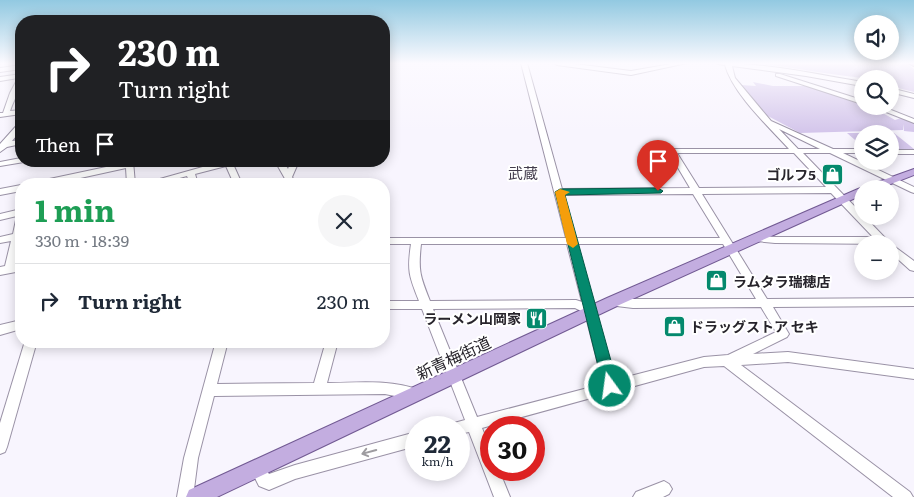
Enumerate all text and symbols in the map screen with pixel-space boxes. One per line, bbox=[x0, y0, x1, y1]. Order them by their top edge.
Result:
map controls bbox=[854, 15, 899, 280]
button: sound bbox=[854, 15, 899, 60]
text: 230 m bbox=[118, 25, 220, 77]
icon: right bbox=[35, 35, 100, 100]
button: search bbox=[854, 70, 899, 115]
text: Turn right bbox=[118, 72, 230, 105]
button: layers bbox=[854, 125, 899, 170]
text: Then bbox=[35, 130, 81, 158]
icon: arrive bbox=[91, 130, 119, 158]
pin bbox=[637, 140, 679, 191]
icon: arrive bbox=[644, 147, 672, 175]
district label: 武蔵 bbox=[508, 161, 538, 184]
shop icon: ゴルフ5 bbox=[820, 162, 844, 186]
place label: ゴルフ5 bbox=[766, 164, 816, 184]
button: + bbox=[854, 180, 899, 225]
text: 1 min bbox=[35, 187, 115, 231]
button: close bbox=[318, 195, 370, 247]
text: 330 m · 18:39 bbox=[35, 228, 129, 252]
button: − bbox=[854, 235, 899, 280]
shop icon: ラムタラ瑞穂店 bbox=[705, 269, 729, 293]
place label: ラムタラ瑞穂店 bbox=[733, 271, 831, 291]
icon: right bbox=[35, 287, 63, 315]
text: Turn right bbox=[78, 287, 182, 315]
text: 230 m bbox=[317, 287, 370, 315]
restaurant icon: ラーメン山岡家 bbox=[525, 306, 549, 330]
place label: ラーメン山岡家 bbox=[424, 308, 521, 328]
shop icon: ドラッグストア セキ bbox=[662, 314, 686, 338]
place label: ドラッグストア セキ bbox=[690, 316, 819, 336]
street label: 新青梅街道 bbox=[412, 329, 494, 385]
position arrow bbox=[583, 359, 635, 411]
speed limit sign: 30 bbox=[480, 416, 545, 481]
text: 22 bbox=[424, 424, 451, 461]
one-way arrow bbox=[362, 447, 378, 457]
text: km/h bbox=[422, 452, 453, 470]

